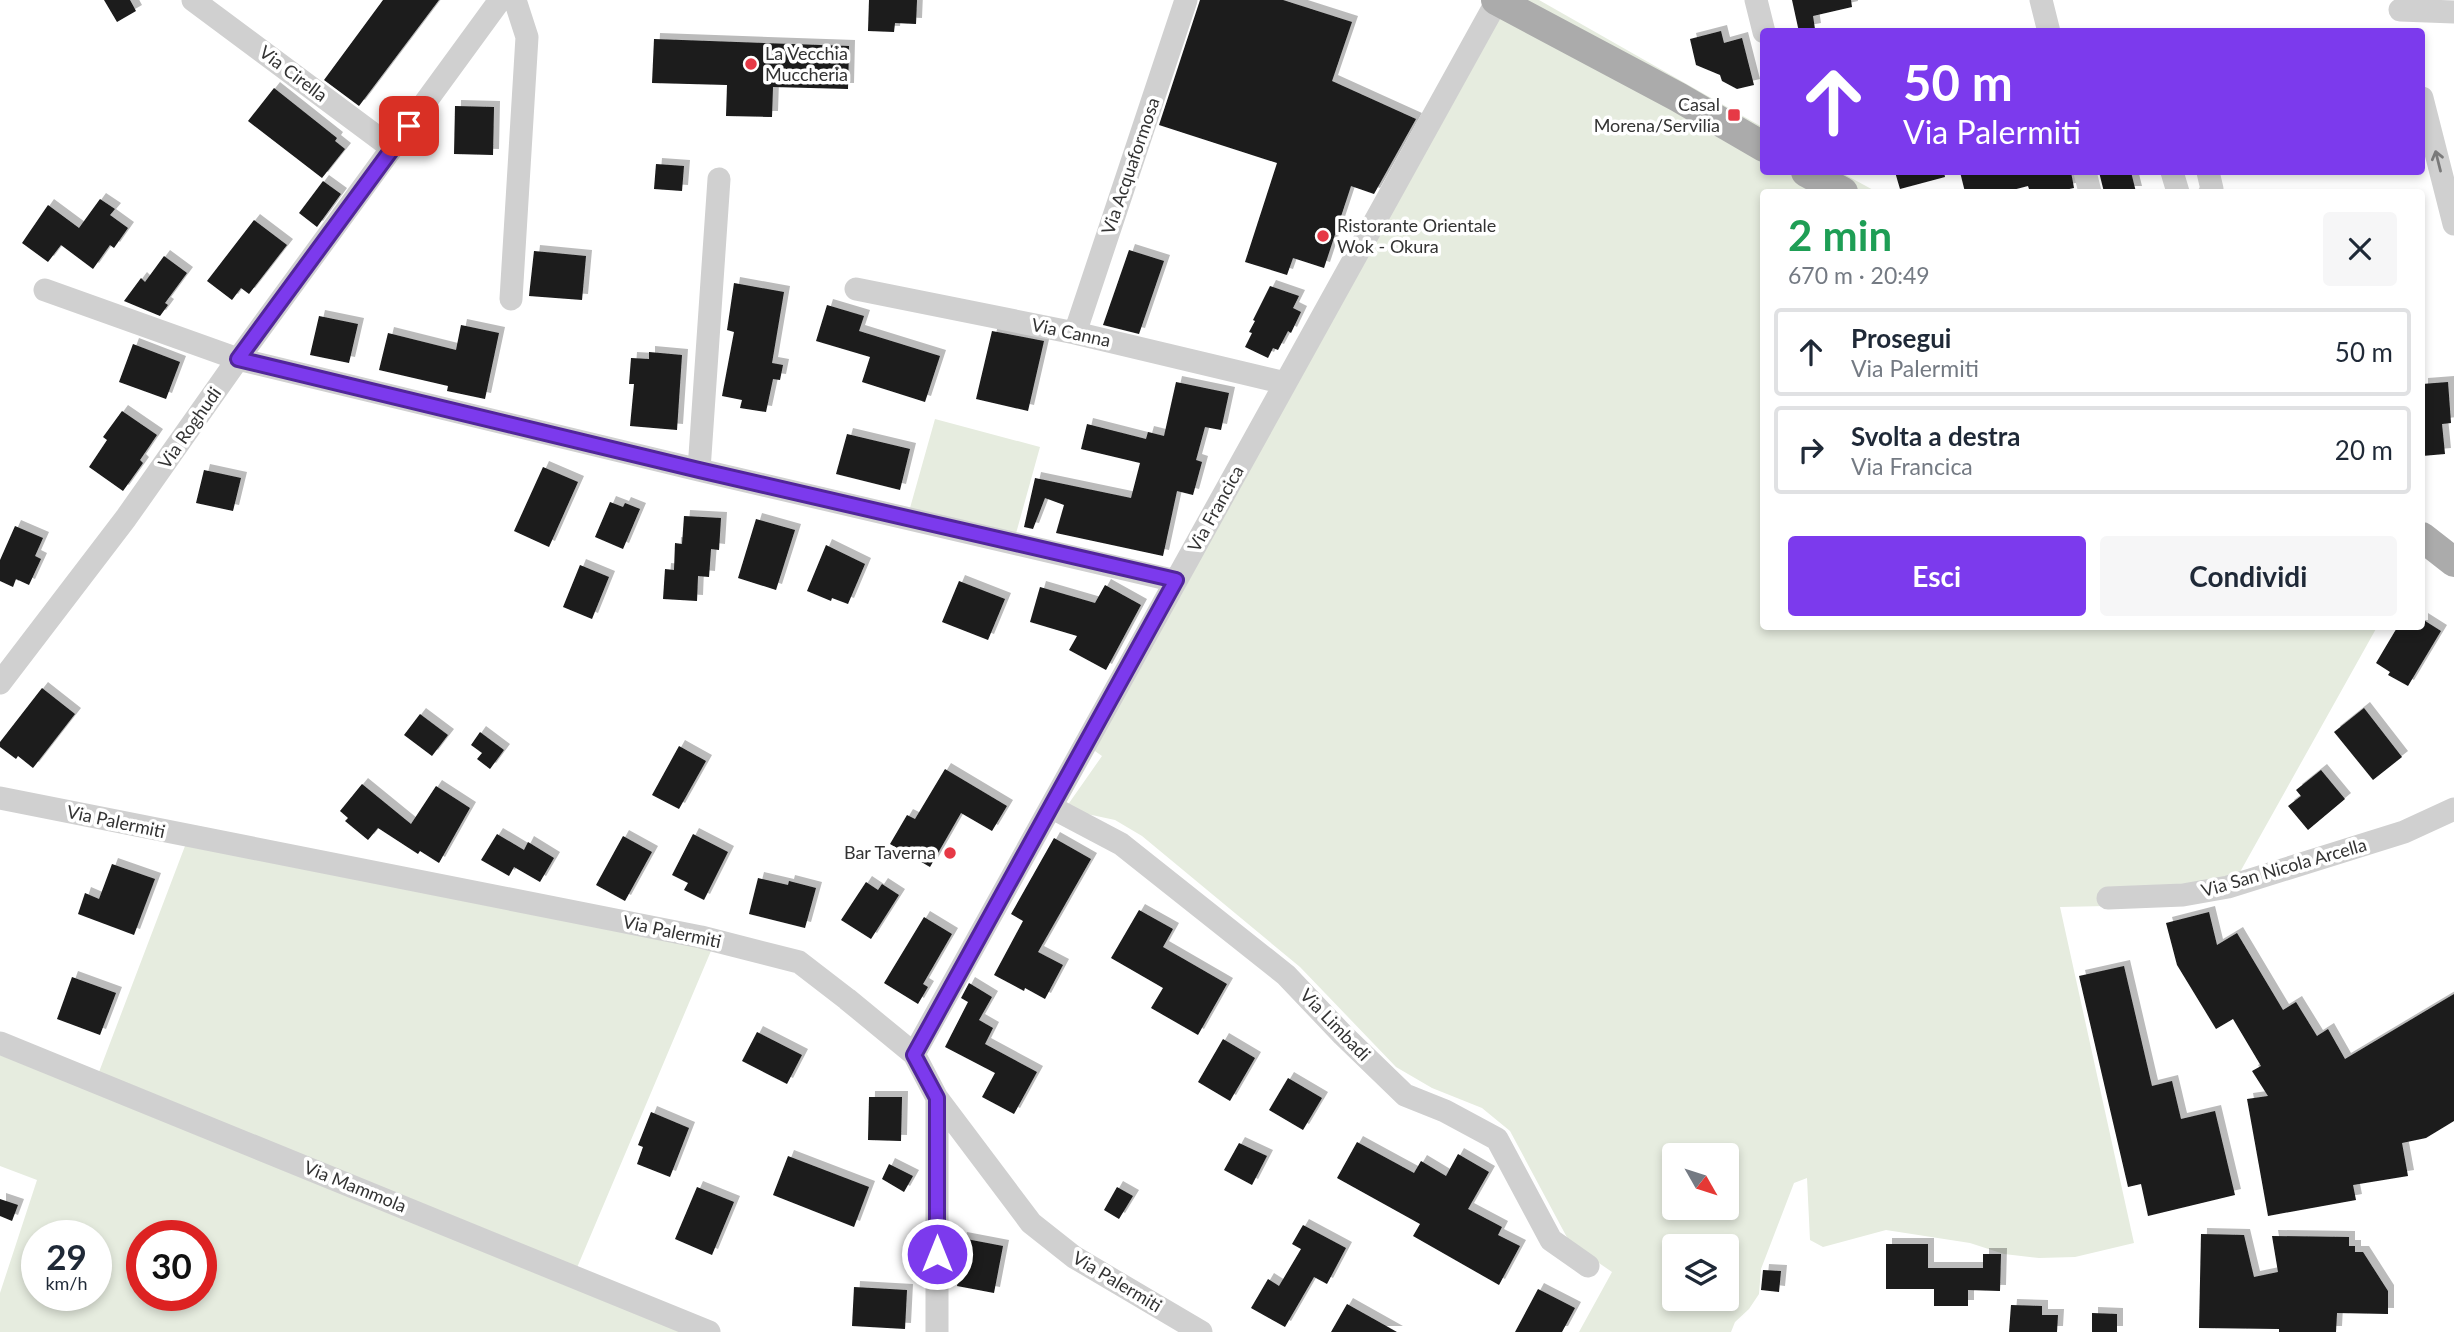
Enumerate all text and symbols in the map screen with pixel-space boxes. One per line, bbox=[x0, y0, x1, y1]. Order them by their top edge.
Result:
street label: Via Cirella bbox=[255, 40, 332, 106]
place label: La Vecchia Muccheria bbox=[765, 42, 848, 85]
text: 50 m bbox=[1903, 53, 2013, 111]
marker: La Vecchia Muccheria bbox=[743, 56, 759, 72]
icon: ahead bbox=[1788, 56, 1879, 147]
place label: Casal Morena/Servilia bbox=[1594, 93, 1720, 136]
street label: Via Acquaformosa bbox=[1096, 94, 1164, 237]
pin bbox=[379, 96, 439, 156]
icon: arrive bbox=[390, 107, 428, 145]
marker: Casal Morena/Servilia bbox=[1726, 107, 1742, 123]
text: Via Palermiti bbox=[1903, 112, 2081, 151]
one-way arrow bbox=[2431, 150, 2444, 173]
text: 2 min bbox=[1788, 210, 1892, 260]
button: close bbox=[2323, 212, 2397, 286]
place label: Ristorante Orientale Wok - Okura bbox=[1337, 214, 1496, 257]
marker: Ristorante Orientale Wok - Okura bbox=[1315, 228, 1331, 244]
text: 670 m · 20:49 bbox=[1788, 261, 1930, 289]
street label: Via Canna bbox=[1030, 313, 1113, 351]
text: Prosegui bbox=[1851, 322, 1951, 354]
icon: ahead bbox=[1792, 333, 1830, 371]
text: 50 m bbox=[2335, 336, 2393, 368]
text: Via Palermiti bbox=[1851, 354, 1979, 382]
street label: Via Roghudi bbox=[153, 382, 225, 473]
text: Svolta a destra bbox=[1851, 420, 2021, 452]
icon: right bbox=[1792, 431, 1830, 469]
text: 20 m bbox=[2335, 434, 2393, 466]
text: Via Francica bbox=[1851, 452, 1973, 480]
street label: Via Francica bbox=[1182, 461, 1248, 556]
button: Esci bbox=[1788, 536, 2086, 616]
button: Condividi bbox=[2100, 536, 2397, 616]
street label: Via Palermiti bbox=[65, 800, 167, 842]
street label: Via San Nicola Arcella bbox=[2199, 833, 2369, 901]
place label: Bar Taverna bbox=[844, 841, 936, 863]
marker: Bar Taverna bbox=[942, 845, 958, 861]
street label: Via Palermiti bbox=[621, 910, 723, 952]
street label: Via Limbadi bbox=[1296, 984, 1376, 1065]
north arrow bbox=[1662, 1143, 1740, 1220]
map controls bbox=[1662, 1143, 1739, 1311]
street label: Via Mammola bbox=[301, 1156, 410, 1217]
position arrow bbox=[900, 1217, 974, 1291]
speed limit sign: 30 bbox=[126, 1220, 217, 1311]
button: layers bbox=[1662, 1234, 1739, 1311]
text: 29 bbox=[46, 1235, 87, 1277]
street label: Via Palermiti bbox=[1069, 1246, 1166, 1316]
text: km/h bbox=[45, 1272, 88, 1294]

